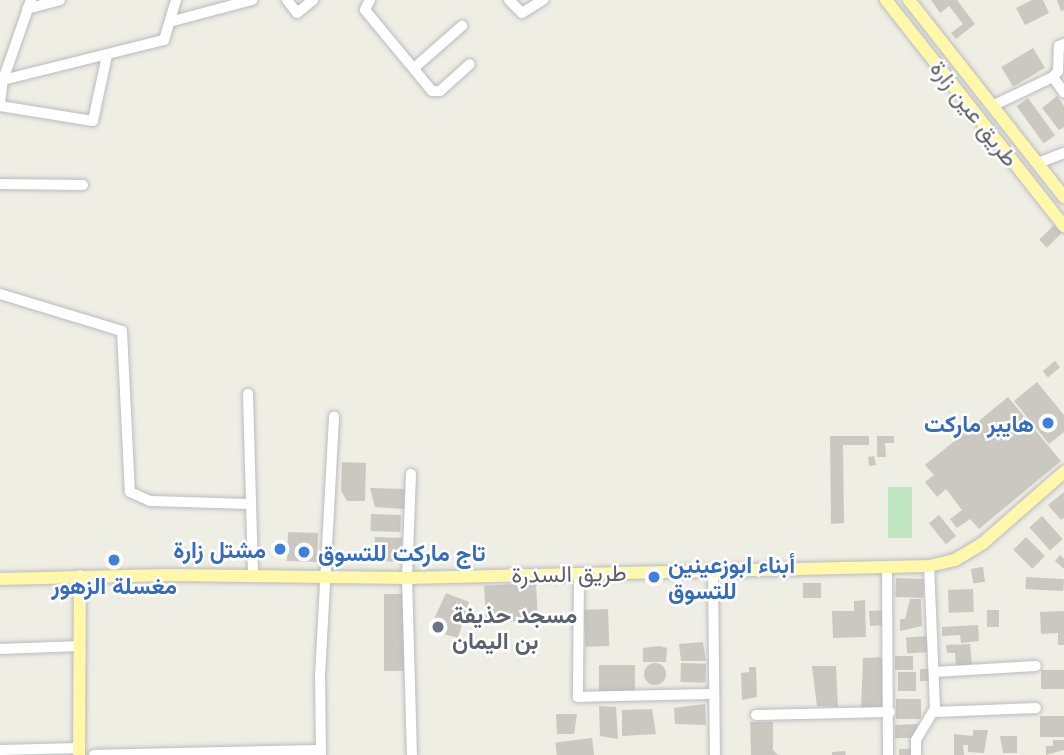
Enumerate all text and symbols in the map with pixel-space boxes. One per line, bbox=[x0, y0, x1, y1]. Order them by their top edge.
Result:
street label: طريق عين زارة bbox=[925, 55, 1025, 171]
place label: هايبر ماركت bbox=[924, 409, 1034, 437]
marker: هايبر ماركت bbox=[1040, 415, 1056, 431]
place label: مشتل زارة bbox=[173, 535, 266, 563]
place label: تاج ماركت للتسوق bbox=[318, 538, 486, 566]
marker: مشتل زارة bbox=[272, 541, 288, 557]
marker: تاج ماركت للتسوق bbox=[296, 544, 312, 560]
place label: أبناء ابوزعينين للتسوق bbox=[668, 550, 795, 604]
marker: مغسلة الزهور bbox=[106, 552, 122, 568]
street label: طريق السدرة bbox=[511, 558, 627, 588]
marker: أبناء ابوزعينين للتسوق bbox=[646, 569, 662, 585]
place label: مغسلة الزهور bbox=[51, 571, 177, 599]
place label: مسجد حذيفة بن اليمان bbox=[452, 600, 577, 654]
marker: مسجد حذيفة بن اليمان bbox=[430, 619, 446, 635]

